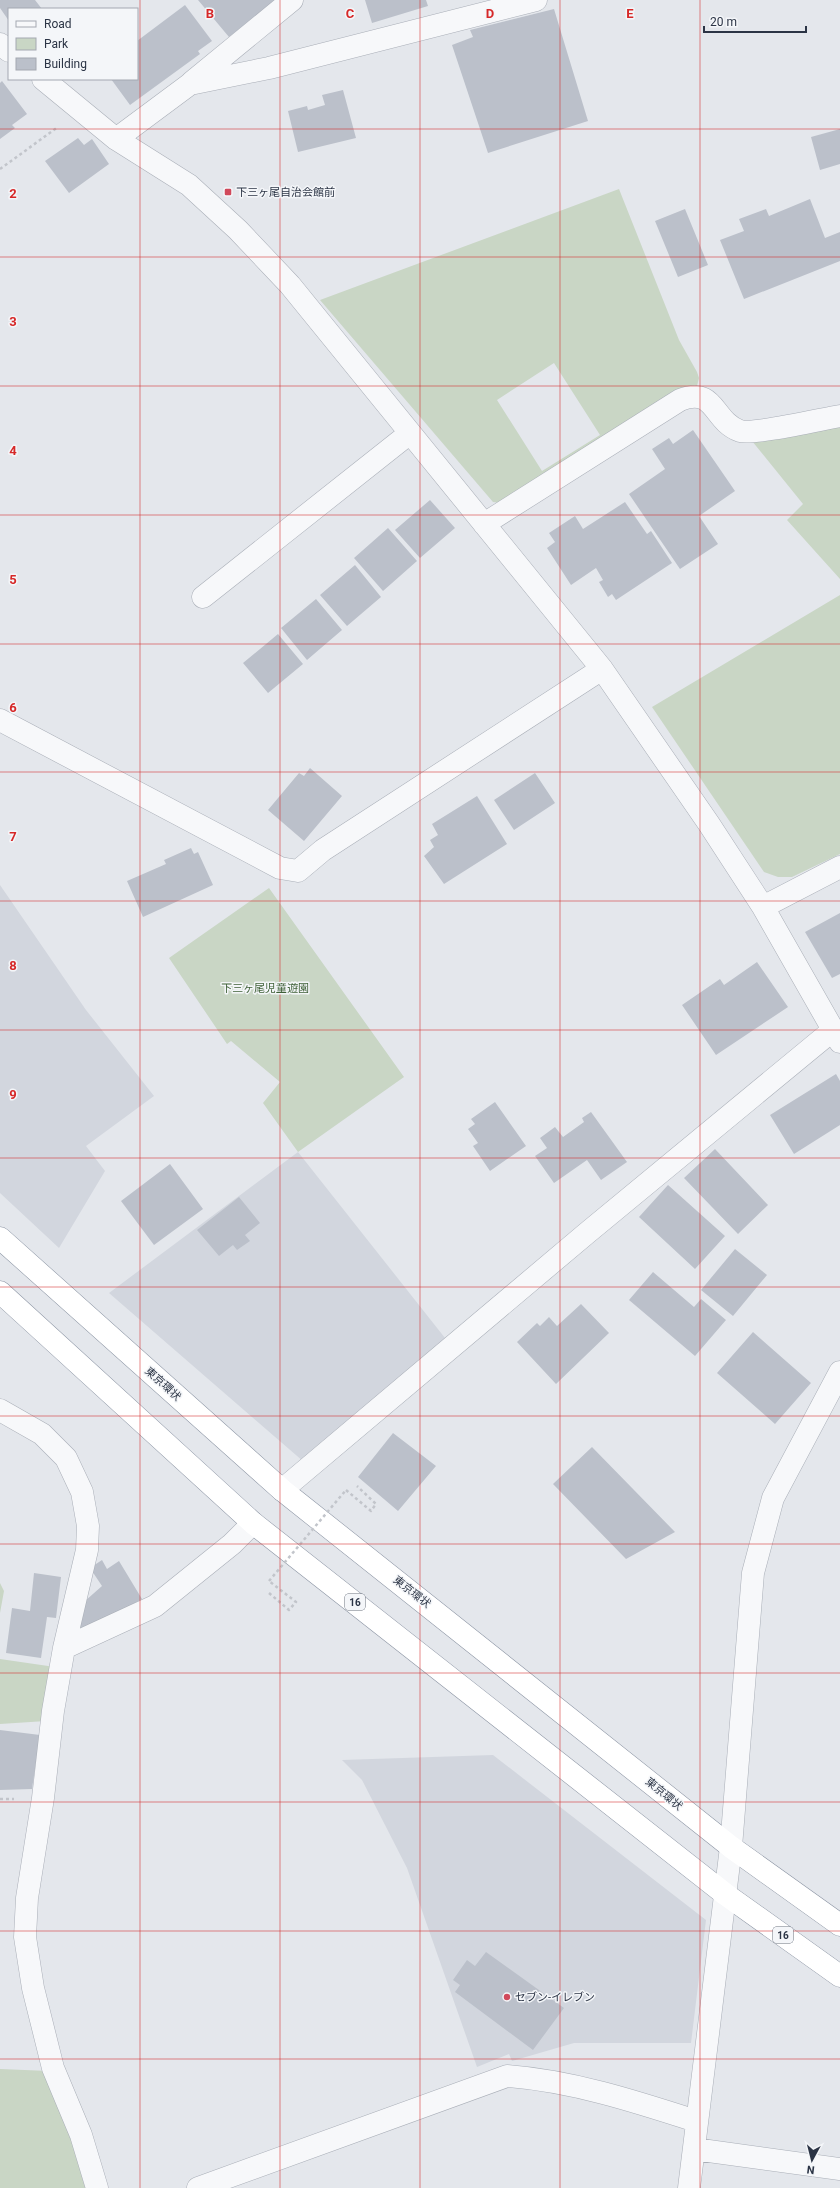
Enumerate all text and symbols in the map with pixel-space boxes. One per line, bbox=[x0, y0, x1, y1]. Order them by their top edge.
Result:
text: B bbox=[206, 6, 214, 21]
text: C bbox=[346, 6, 355, 21]
text: D bbox=[486, 6, 494, 21]
text: E bbox=[626, 6, 634, 21]
legend bbox=[8, 8, 138, 80]
scale bar bbox=[704, 8, 806, 34]
text: 20 m bbox=[710, 15, 737, 29]
text: Road bbox=[44, 17, 72, 31]
text: Park bbox=[44, 37, 69, 51]
text: Building bbox=[44, 57, 87, 71]
text: 2 bbox=[9, 186, 17, 201]
place label: 下三ヶ尾自治会館前 bbox=[236, 186, 335, 199]
marker: 下三ヶ尾自治会館前 bbox=[223, 187, 233, 197]
text: 3 bbox=[9, 314, 17, 329]
text: 4 bbox=[9, 443, 17, 458]
text: 5 bbox=[9, 572, 17, 587]
text: 6 bbox=[9, 700, 17, 715]
text: 7 bbox=[9, 829, 17, 844]
text: 8 bbox=[9, 958, 17, 973]
park label: 下三ヶ尾児童遊園 bbox=[221, 982, 309, 995]
text: 9 bbox=[9, 1087, 17, 1102]
street label: 東京環状 bbox=[142, 1364, 184, 1404]
street label: 東京環状 bbox=[391, 1573, 434, 1611]
road number: 16 bbox=[345, 1594, 365, 1610]
street label: 東京環状 bbox=[643, 1775, 686, 1814]
road number: 16 bbox=[773, 1927, 793, 1943]
place label: セブン-イレブン bbox=[515, 1991, 595, 2004]
marker: セブン-イレブン bbox=[502, 1992, 512, 2002]
north arrow bbox=[792, 2140, 832, 2180]
text: N bbox=[806, 2162, 815, 2176]

